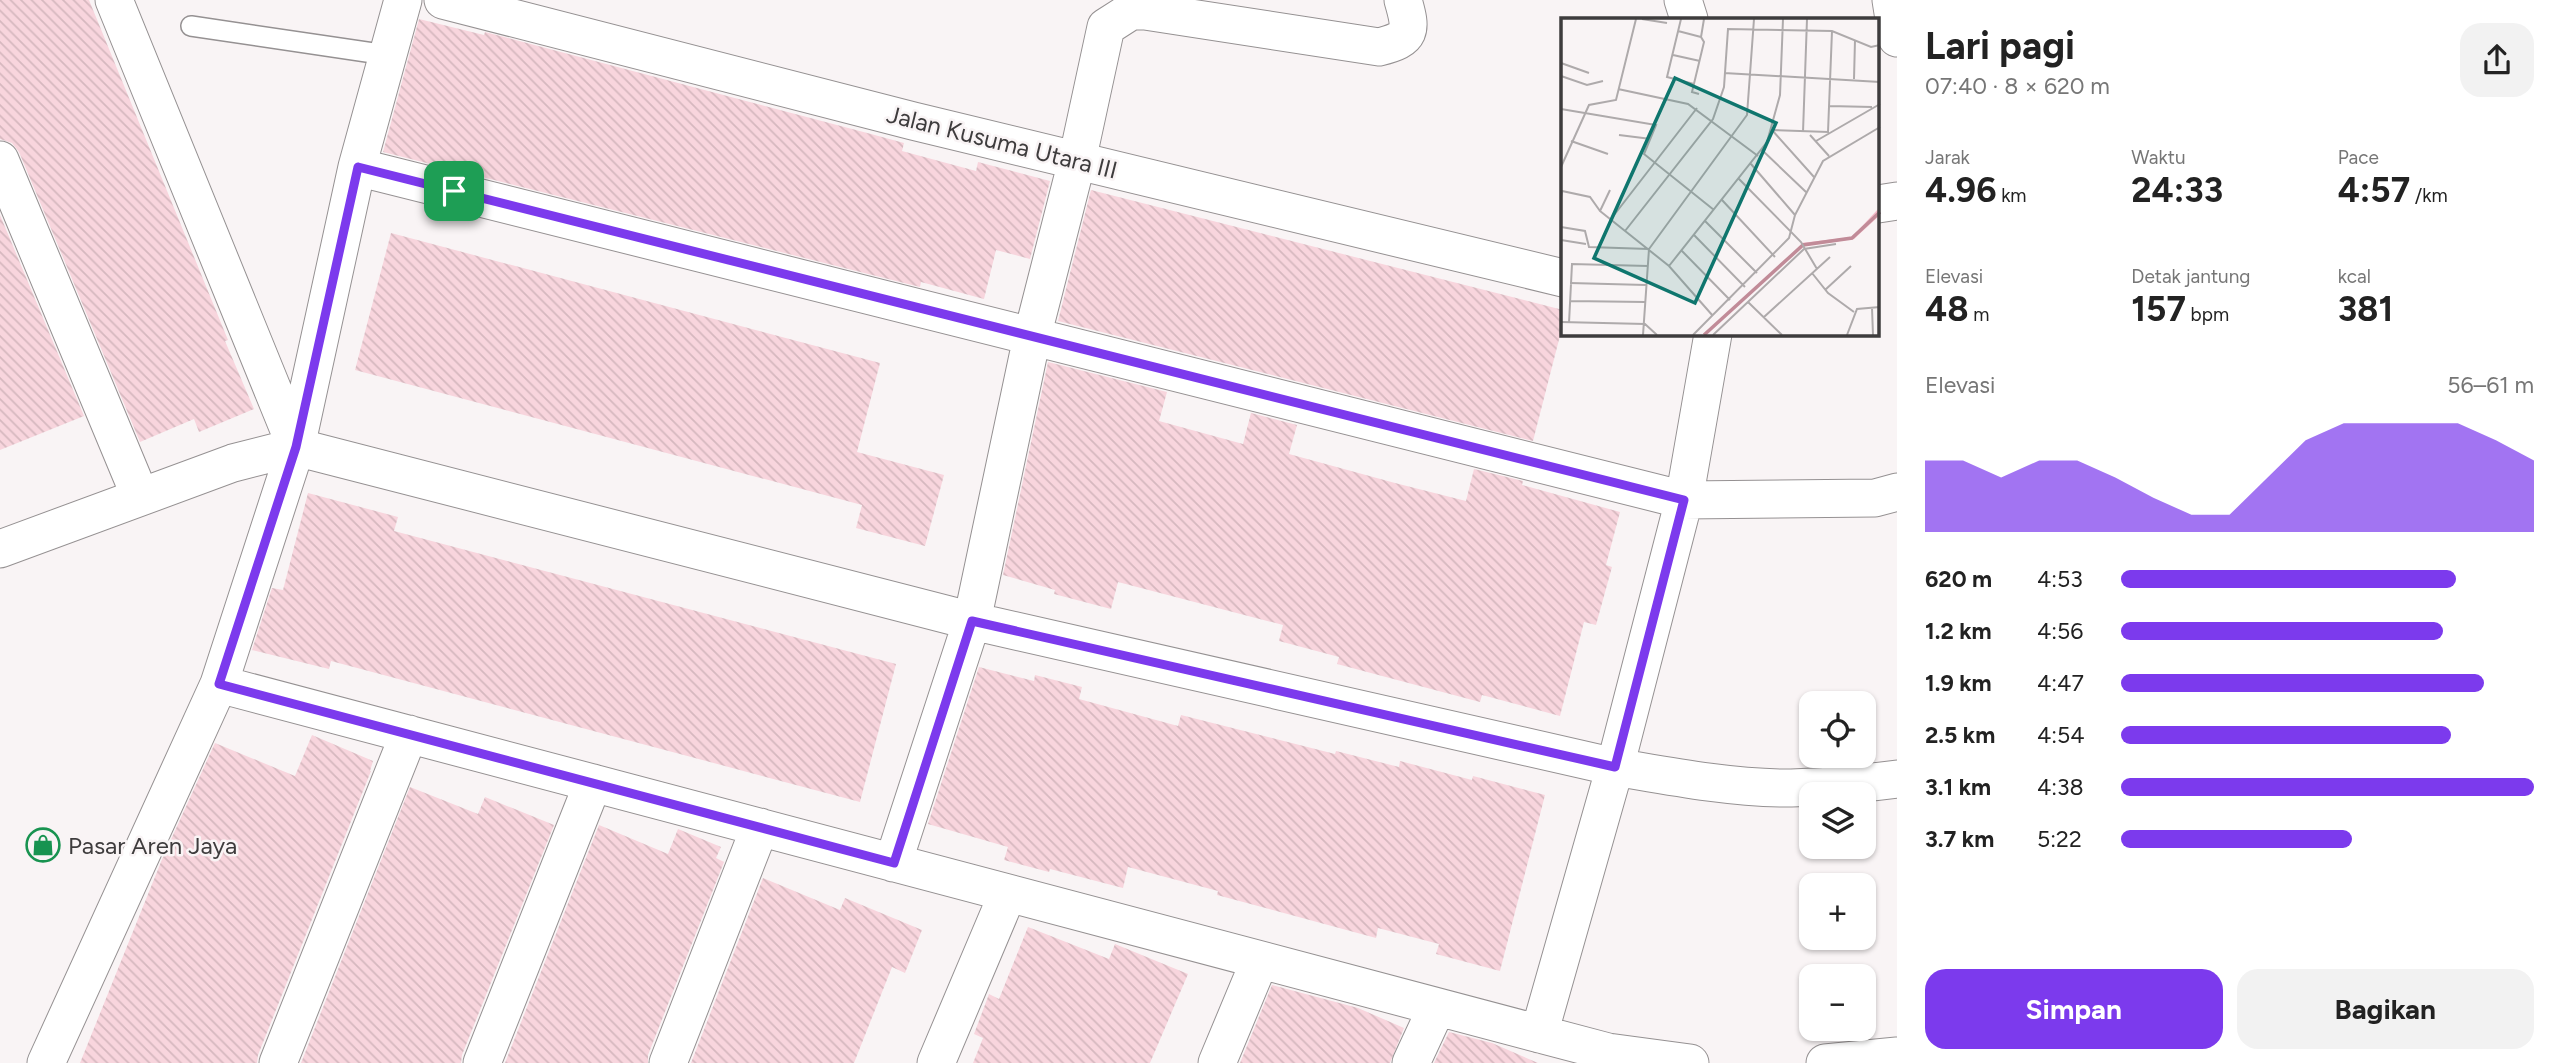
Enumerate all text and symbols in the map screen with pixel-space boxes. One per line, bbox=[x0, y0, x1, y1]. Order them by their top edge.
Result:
inset map bbox=[1561, 18, 1880, 336]
text: Lari pagi bbox=[1925, 23, 2075, 69]
button: share bbox=[2460, 23, 2534, 97]
text: 07:40 · 8 × 620 m bbox=[1925, 72, 2110, 100]
street label: Jalan Kusuma Utara III bbox=[884, 99, 1120, 185]
text: Jarak bbox=[1925, 146, 1970, 169]
text: Waktu bbox=[2131, 146, 2186, 169]
text: Pace bbox=[2338, 146, 2379, 169]
pin bbox=[424, 161, 484, 221]
text: 4.96 bbox=[1925, 169, 1996, 211]
text: 24:33 bbox=[2131, 169, 2223, 211]
text: 4:57 bbox=[2338, 169, 2410, 211]
icon: arrive bbox=[435, 172, 473, 210]
text: km bbox=[1996, 184, 2027, 207]
text: /km bbox=[2410, 184, 2448, 207]
text: Elevasi bbox=[1925, 265, 1983, 288]
text: Detak jantung bbox=[2131, 265, 2250, 288]
text: kcal bbox=[2338, 265, 2371, 288]
text: 48 bbox=[1925, 288, 1969, 330]
text: 157 bbox=[2131, 288, 2186, 330]
text: 381 bbox=[2338, 288, 2393, 330]
text: m bbox=[1969, 303, 1989, 326]
text: bpm bbox=[2186, 303, 2229, 326]
text: Elevasi bbox=[1925, 371, 1995, 399]
text: 56–61 m bbox=[2447, 371, 2534, 399]
text: 620 m bbox=[1925, 565, 1992, 593]
text: 4:53 bbox=[2037, 565, 2083, 593]
text: 1.2 km bbox=[1925, 617, 1992, 645]
text: 4:56 bbox=[2037, 617, 2083, 645]
text: 1.9 km bbox=[1925, 669, 1992, 697]
text: 4:47 bbox=[2037, 669, 2084, 697]
map controls bbox=[1799, 691, 1876, 1041]
button: locate bbox=[1799, 691, 1876, 768]
text: 2.5 km bbox=[1925, 721, 1995, 749]
text: 4:54 bbox=[2037, 721, 2085, 749]
text: 3.1 km bbox=[1925, 773, 1991, 801]
text: 4:38 bbox=[2037, 773, 2084, 801]
button: layers bbox=[1799, 782, 1876, 859]
text: 3.7 km bbox=[1925, 825, 1994, 853]
text: 5:22 bbox=[2037, 825, 2082, 853]
shop icon: Pasar Aren Jaya bbox=[24, 826, 62, 864]
place label: Pasar Aren Jaya bbox=[68, 831, 237, 860]
button: + bbox=[1799, 873, 1876, 950]
button: − bbox=[1799, 964, 1876, 1041]
button: Simpan bbox=[1925, 969, 2223, 1049]
button: Bagikan bbox=[2237, 969, 2534, 1049]

